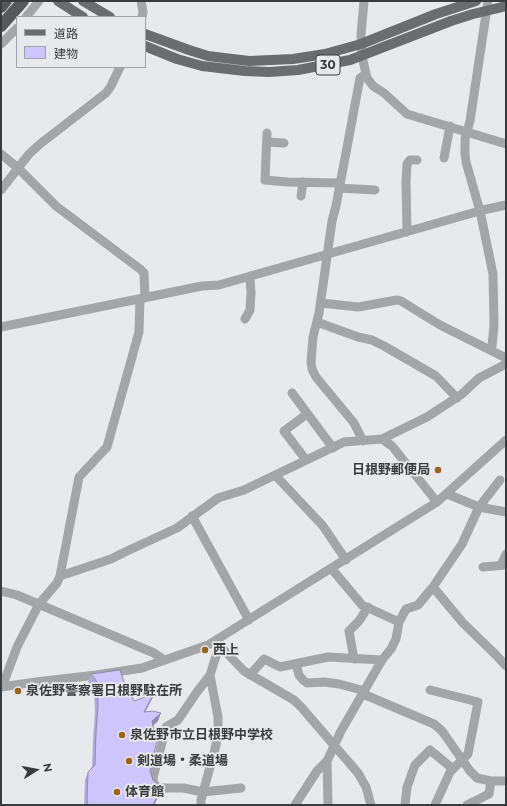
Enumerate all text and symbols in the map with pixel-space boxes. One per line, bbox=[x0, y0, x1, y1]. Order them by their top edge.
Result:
legend bbox=[16, 16, 146, 68]
text: 道路 bbox=[54, 26, 78, 41]
text: 建物 bbox=[54, 46, 78, 61]
road number: 30 bbox=[316, 55, 340, 75]
place label: 日根野郵便局 bbox=[352, 462, 430, 478]
marker: 日根野郵便局 bbox=[433, 465, 443, 475]
place label: 西上 bbox=[213, 642, 239, 658]
marker: 西上 bbox=[200, 645, 210, 655]
place label: 泉佐野警察署日根野駐在所 bbox=[26, 683, 182, 699]
marker: 泉佐野警察署日根野駐在所 bbox=[13, 686, 23, 696]
place label: 泉佐野市立日根野中学校 bbox=[130, 727, 273, 743]
marker: 泉佐野市立日根野中学校 bbox=[117, 730, 127, 740]
north arrow bbox=[16, 750, 56, 790]
place label: 剣道場・柔道場 bbox=[137, 753, 228, 769]
marker: 剣道場・柔道場 bbox=[124, 756, 134, 766]
text: N bbox=[40, 762, 55, 773]
place label: 体育館 bbox=[125, 784, 164, 800]
marker: 体育館 bbox=[112, 787, 122, 797]

